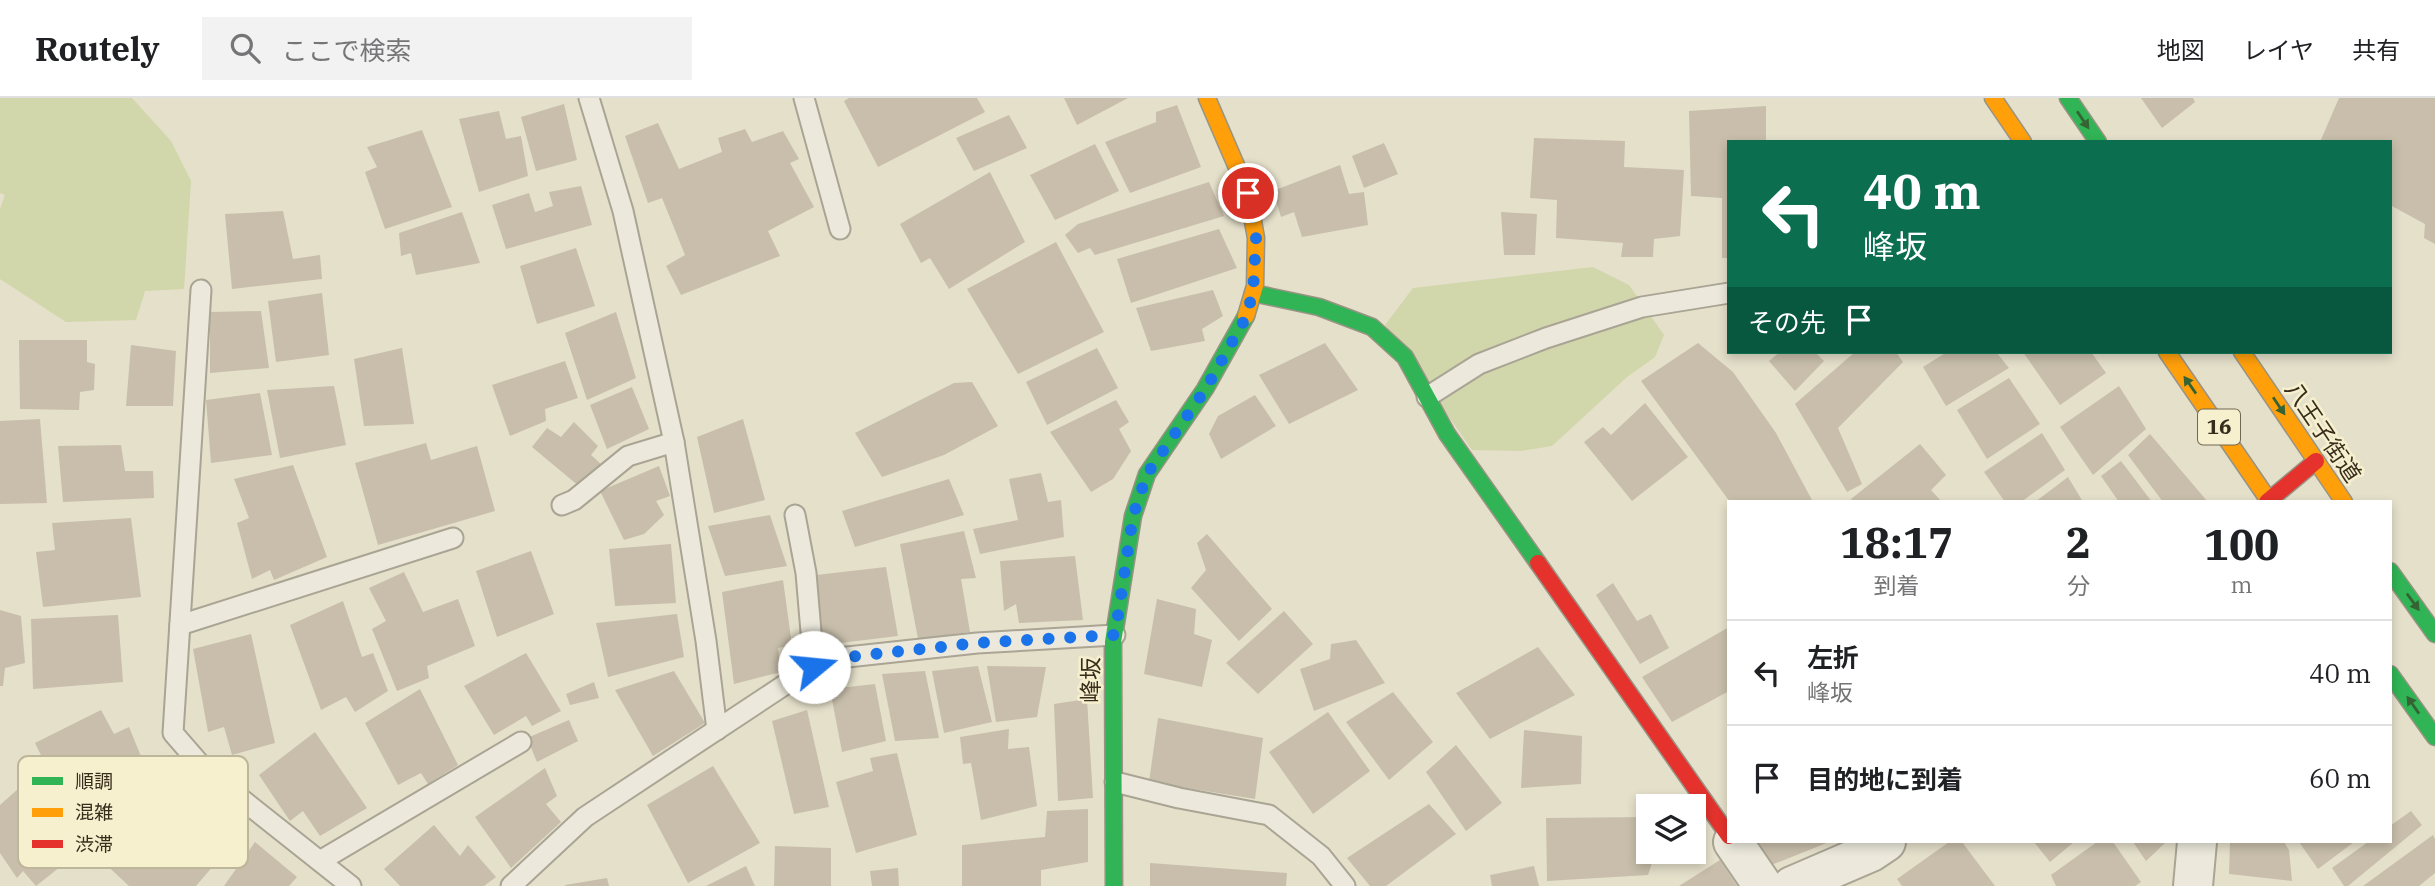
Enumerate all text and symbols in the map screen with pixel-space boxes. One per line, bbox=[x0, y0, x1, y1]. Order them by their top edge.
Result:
search box bbox=[202, 17, 692, 80]
text: Routely bbox=[35, 27, 160, 70]
icon: search bbox=[226, 29, 264, 67]
text: ここで検索 bbox=[282, 33, 412, 67]
text: 地図 bbox=[2157, 34, 2205, 66]
text: レイヤ bbox=[2243, 34, 2314, 66]
text: 共有 bbox=[2352, 34, 2400, 66]
one-way arrow bbox=[2076, 111, 2090, 129]
text: 40 m bbox=[1863, 159, 1981, 222]
pin bbox=[1218, 163, 1278, 223]
icon: left bbox=[1748, 168, 1839, 259]
icon: arrive bbox=[1229, 174, 1267, 212]
text: 峰坂 bbox=[1863, 225, 1927, 267]
icon: arrive bbox=[1840, 301, 1878, 339]
text: その先 bbox=[1748, 305, 1826, 339]
street label: 八王子街道 bbox=[2279, 375, 2368, 487]
one-way arrow bbox=[2184, 376, 2197, 395]
one-way arrow bbox=[2272, 397, 2286, 415]
road number: 16 bbox=[2198, 410, 2240, 444]
text: 18:17 bbox=[1840, 515, 1953, 570]
text: 2 bbox=[2066, 515, 2091, 570]
text: 100 bbox=[2204, 517, 2279, 572]
text: m bbox=[2231, 569, 2252, 599]
text: 到着 bbox=[1873, 570, 1919, 600]
text: 分 bbox=[2067, 570, 2090, 600]
one-way arrow bbox=[2406, 593, 2420, 611]
position arrow bbox=[777, 630, 851, 704]
text: 左折 bbox=[1807, 640, 1859, 674]
icon: left bbox=[1748, 654, 1786, 692]
text: 40 m bbox=[2309, 656, 2371, 690]
street label: 峰坂 bbox=[1075, 657, 1105, 703]
text: 峰坂 bbox=[1807, 677, 1853, 707]
one-way arrow bbox=[2407, 696, 2420, 715]
legend bbox=[18, 756, 248, 868]
icon: arrive bbox=[1748, 759, 1786, 797]
text: 60 m bbox=[2309, 761, 2371, 795]
text: 目的地に到着 bbox=[1807, 762, 1963, 796]
text: 順調 bbox=[75, 769, 113, 793]
map controls bbox=[1636, 794, 1706, 864]
button: layers bbox=[1636, 794, 1706, 864]
text: 混雑 bbox=[75, 800, 113, 824]
text: 渋滞 bbox=[75, 832, 113, 856]

